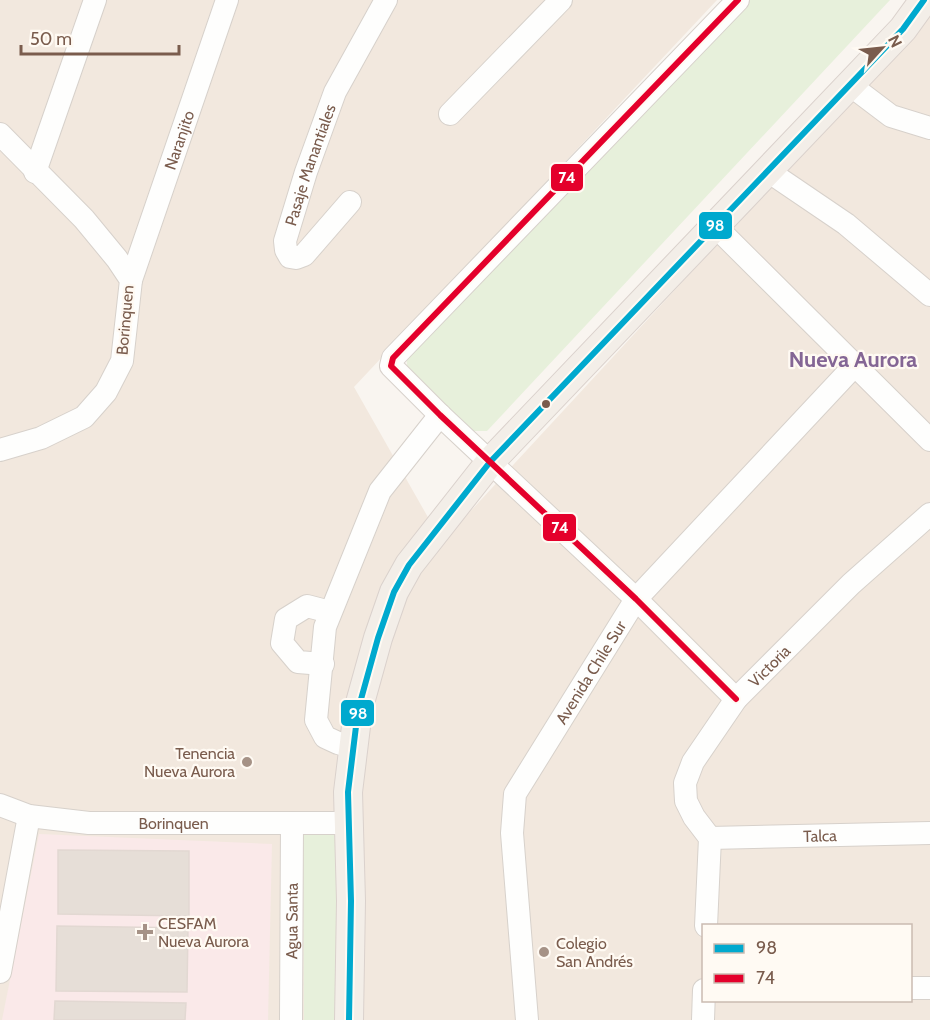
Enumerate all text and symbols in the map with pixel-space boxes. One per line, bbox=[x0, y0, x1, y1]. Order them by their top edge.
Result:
scale bar bbox=[21, 18, 178, 56]
north arrow bbox=[852, 18, 912, 78]
text: 50 m bbox=[30, 28, 72, 50]
text: N bbox=[884, 32, 906, 51]
street label: Pasaje Manantiales bbox=[281, 101, 339, 228]
street label: Naranjito bbox=[160, 108, 198, 172]
line badge: 74 bbox=[550, 163, 584, 192]
text: 74 bbox=[558, 168, 576, 187]
line badge: 98 bbox=[698, 211, 733, 240]
text: 98 bbox=[706, 216, 724, 235]
street label: Borinquen bbox=[112, 284, 138, 356]
district label: Nueva Aurora bbox=[789, 346, 917, 373]
unlabelled marker bbox=[540, 398, 552, 410]
line badge: 74 bbox=[542, 513, 577, 542]
text: 74 bbox=[551, 518, 569, 537]
street label: Avenida Chile Sur bbox=[551, 616, 630, 727]
street label: Victoria bbox=[744, 641, 794, 691]
line badge: 98 bbox=[340, 699, 375, 727]
text: 98 bbox=[349, 704, 367, 723]
place label: Tenencia Nueva Aurora bbox=[144, 744, 235, 781]
marker: Tenencia Nueva Aurora bbox=[240, 755, 254, 769]
street label: Borinquen bbox=[138, 814, 209, 833]
street label: Talca bbox=[803, 826, 837, 845]
street label: Agua Santa bbox=[282, 882, 301, 959]
place label: CESFAM Nueva Aurora bbox=[158, 914, 249, 951]
marker: CESFAM Nueva Aurora bbox=[136, 923, 154, 941]
legend bbox=[702, 924, 912, 1002]
place label: Colegio San Andrés bbox=[556, 934, 633, 971]
text: 98 bbox=[756, 937, 777, 959]
marker: Colegio San Andrés bbox=[537, 945, 551, 959]
text: 74 bbox=[756, 967, 775, 989]

